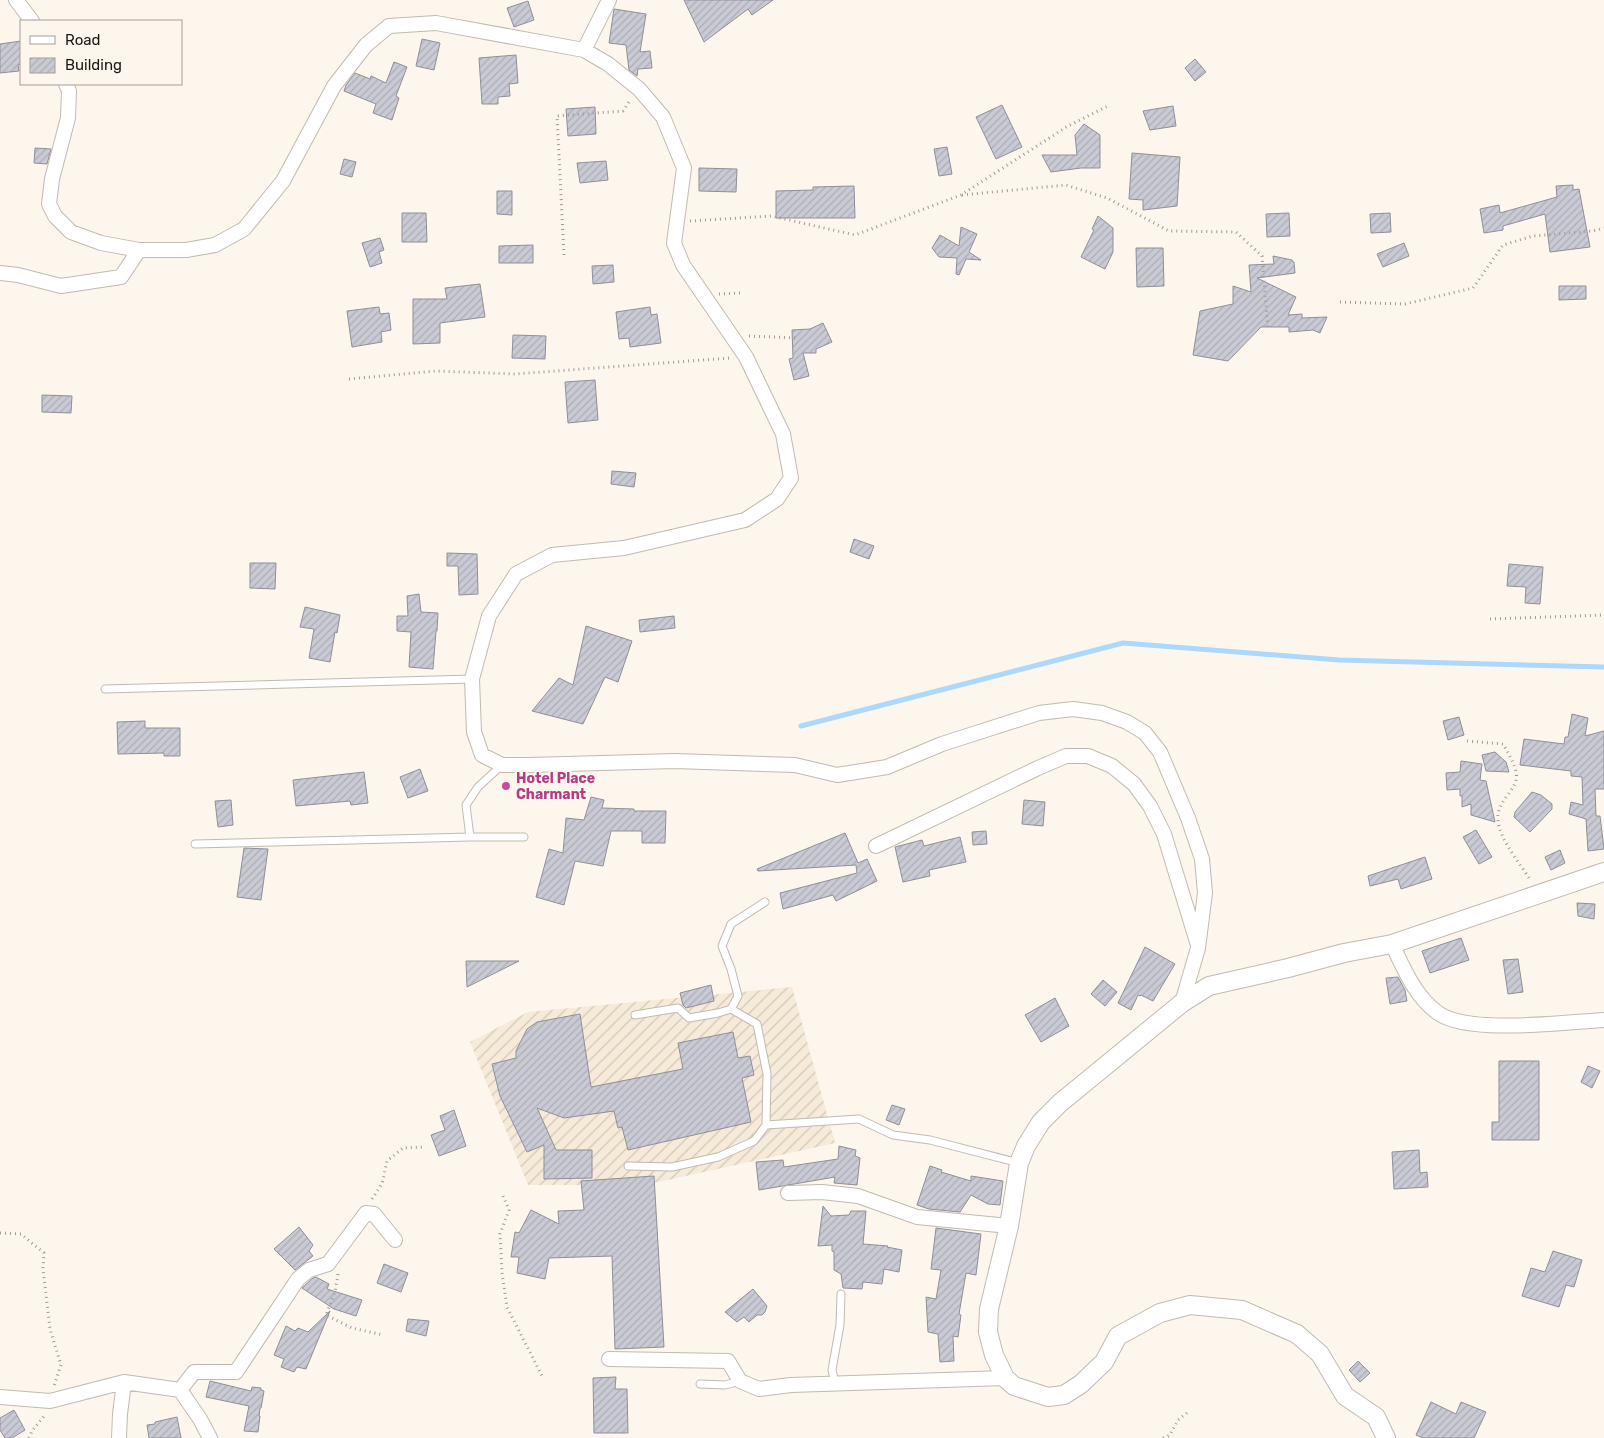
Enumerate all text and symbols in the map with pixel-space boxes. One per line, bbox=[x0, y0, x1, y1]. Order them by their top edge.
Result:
legend bbox=[20, 20, 182, 85]
text: Road bbox=[65, 31, 101, 49]
text: Building bbox=[65, 56, 122, 74]
place label: Hotel Place Charmant bbox=[516, 770, 595, 803]
marker: Hotel Place Charmant bbox=[500, 780, 512, 792]

